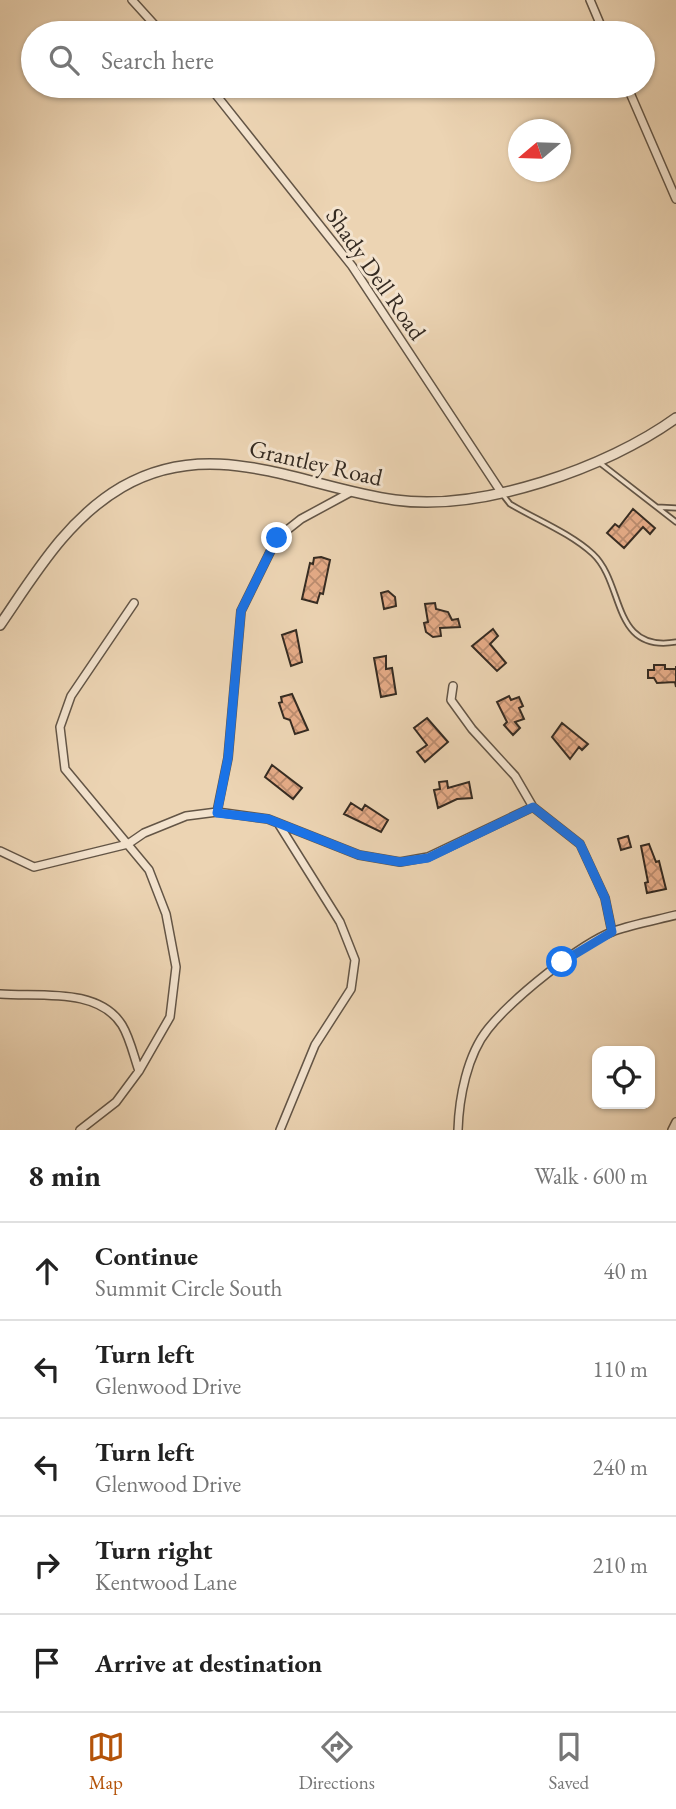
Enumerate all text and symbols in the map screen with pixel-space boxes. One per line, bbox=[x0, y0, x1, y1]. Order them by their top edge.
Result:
search box bbox=[21, 21, 655, 98]
icon: search bbox=[45, 41, 83, 79]
text: Search here bbox=[101, 43, 214, 77]
north arrow bbox=[508, 119, 571, 182]
street label: Shady Dell Road bbox=[319, 202, 434, 347]
street label: Grantley Road bbox=[246, 432, 387, 493]
route end bbox=[261, 522, 292, 553]
route start bbox=[546, 946, 577, 977]
map controls bbox=[592, 1046, 655, 1109]
button: locate bbox=[592, 1046, 655, 1109]
text: 8 min bbox=[28, 1156, 101, 1195]
text: Walk · 600 m bbox=[534, 1161, 648, 1191]
text: Continue bbox=[95, 1239, 198, 1273]
icon: ahead bbox=[28, 1252, 66, 1290]
text: 40 m bbox=[603, 1256, 648, 1286]
text: Summit Circle South bbox=[95, 1273, 282, 1303]
text: Turn left bbox=[95, 1337, 194, 1371]
icon: left bbox=[28, 1350, 66, 1388]
text: 110 m bbox=[592, 1354, 648, 1384]
text: Glenwood Drive bbox=[95, 1371, 241, 1401]
text: Turn left bbox=[95, 1435, 194, 1469]
icon: left bbox=[28, 1448, 66, 1486]
text: 240 m bbox=[592, 1452, 648, 1482]
text: Glenwood Drive bbox=[95, 1469, 241, 1499]
text: Turn right bbox=[95, 1533, 213, 1567]
icon: right bbox=[28, 1546, 66, 1584]
text: 210 m bbox=[592, 1550, 648, 1580]
text: Kentwood Lane bbox=[95, 1567, 237, 1597]
icon: arrive bbox=[28, 1644, 66, 1682]
text: Arrive at destination bbox=[95, 1646, 322, 1680]
tab: Map bbox=[87, 1728, 125, 1795]
tab: Directions bbox=[298, 1728, 375, 1795]
tab: Saved bbox=[548, 1728, 589, 1795]

